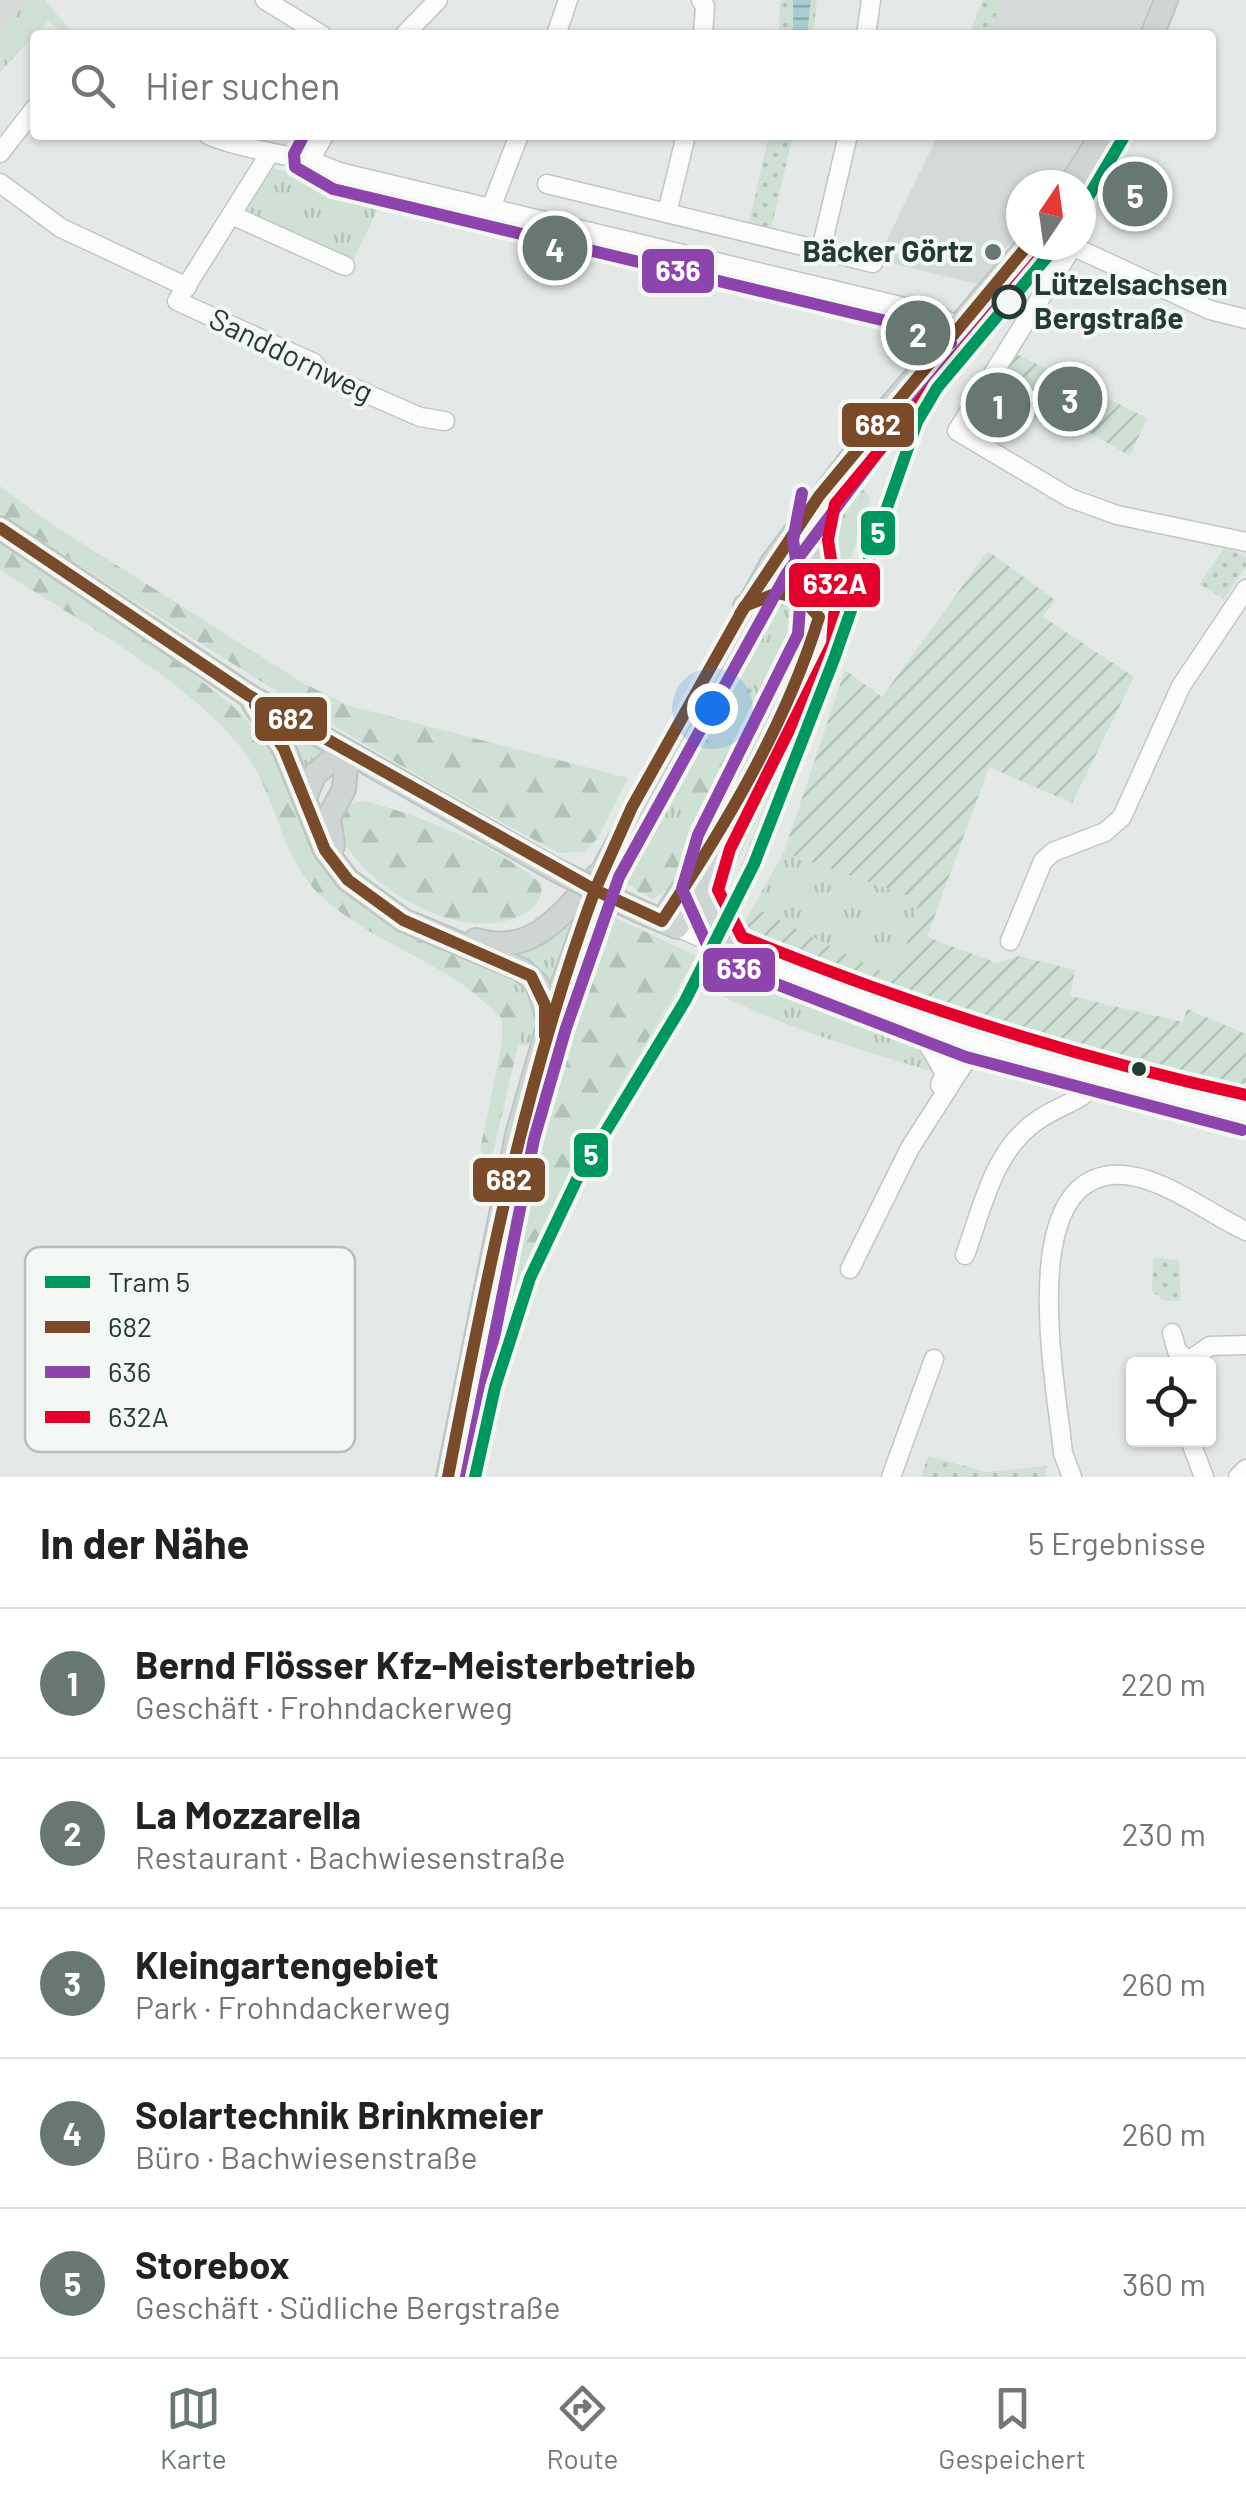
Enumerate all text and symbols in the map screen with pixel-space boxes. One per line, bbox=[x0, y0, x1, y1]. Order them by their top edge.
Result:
search box bbox=[30, 30, 1216, 140]
icon: search bbox=[65, 58, 120, 113]
text: Hier suchen bbox=[145, 62, 341, 108]
pin: 5 bbox=[1102, 156, 1168, 232]
north arrow bbox=[1006, 170, 1096, 260]
pin: 4 bbox=[522, 210, 588, 286]
place label: Bäcker Görtz bbox=[802, 232, 973, 268]
marker: Bäcker Görtz bbox=[982, 241, 1004, 263]
line badge: 636 bbox=[640, 247, 716, 295]
text: 636 bbox=[655, 253, 701, 287]
place label: Lützelsachsen Bergstraße bbox=[1034, 265, 1228, 335]
marker: Lützelsachsen Bergstraße bbox=[993, 286, 1025, 318]
pin: 2 bbox=[886, 296, 950, 370]
street label: Sanddornweg bbox=[204, 299, 380, 409]
pin: 3 bbox=[1038, 362, 1102, 436]
pin: 1 bbox=[966, 368, 1030, 442]
line badge: 682 bbox=[840, 401, 916, 449]
text: 682 bbox=[855, 407, 901, 441]
line badge: 5 bbox=[859, 509, 897, 557]
text: 5 bbox=[870, 515, 886, 549]
line badge: 632A bbox=[787, 561, 882, 609]
text: 632A bbox=[803, 566, 868, 600]
your location bbox=[687, 683, 738, 734]
line badge: 682 bbox=[253, 695, 329, 743]
text: 682 bbox=[268, 701, 314, 735]
line badge: 636 bbox=[701, 946, 777, 994]
text: 636 bbox=[716, 951, 762, 985]
unlabelled marker bbox=[1129, 1059, 1149, 1079]
line badge: 5 bbox=[572, 1131, 610, 1179]
text: 5 bbox=[583, 1137, 599, 1171]
line badge: 682 bbox=[471, 1156, 547, 1204]
text: 682 bbox=[486, 1162, 532, 1196]
legend bbox=[25, 1247, 355, 1452]
text: Tram 5 bbox=[108, 1264, 190, 1298]
text: 682 bbox=[108, 1309, 152, 1343]
text: 636 bbox=[108, 1354, 151, 1388]
map controls bbox=[1126, 1357, 1216, 1447]
button: locate bbox=[1126, 1357, 1216, 1447]
text: 632A bbox=[108, 1399, 169, 1433]
text: In der Nähe bbox=[40, 1517, 249, 1567]
text: 5 Ergebnisse bbox=[1028, 1523, 1206, 1561]
text: Bernd Flösser Kfz-Meisterbetrieb bbox=[135, 1641, 696, 1687]
text: 1 bbox=[67, 1664, 78, 1702]
text: 220 m bbox=[1121, 1664, 1206, 1702]
text: Geschäft · Frohndackerweg bbox=[135, 1687, 513, 1725]
text: La Mozzarella bbox=[135, 1791, 361, 1837]
text: 2 bbox=[64, 1814, 81, 1852]
text: 230 m bbox=[1122, 1814, 1206, 1852]
text: Restaurant · Bachwiesenstraße bbox=[135, 1837, 565, 1875]
text: Kleingartengebiet bbox=[135, 1941, 439, 1987]
text: 3 bbox=[64, 1964, 81, 2002]
text: 260 m bbox=[1121, 1964, 1206, 2002]
text: Park · Frohndackerweg bbox=[135, 1987, 451, 2025]
text: Solartechnik Brinkmeier bbox=[135, 2091, 544, 2137]
text: 4 bbox=[63, 2114, 82, 2152]
text: 260 m bbox=[1121, 2114, 1206, 2152]
text: Büro · Bachwiesenstraße bbox=[135, 2137, 478, 2175]
text: Storebox bbox=[135, 2241, 290, 2287]
text: 5 bbox=[64, 2264, 81, 2302]
text: 360 m bbox=[1122, 2264, 1206, 2302]
text: Geschäft · Südliche Bergstraße bbox=[135, 2287, 561, 2325]
tab: Karte bbox=[160, 2381, 227, 2475]
tab: Route bbox=[546, 2381, 618, 2475]
tab: Gespeichert bbox=[938, 2381, 1086, 2475]

